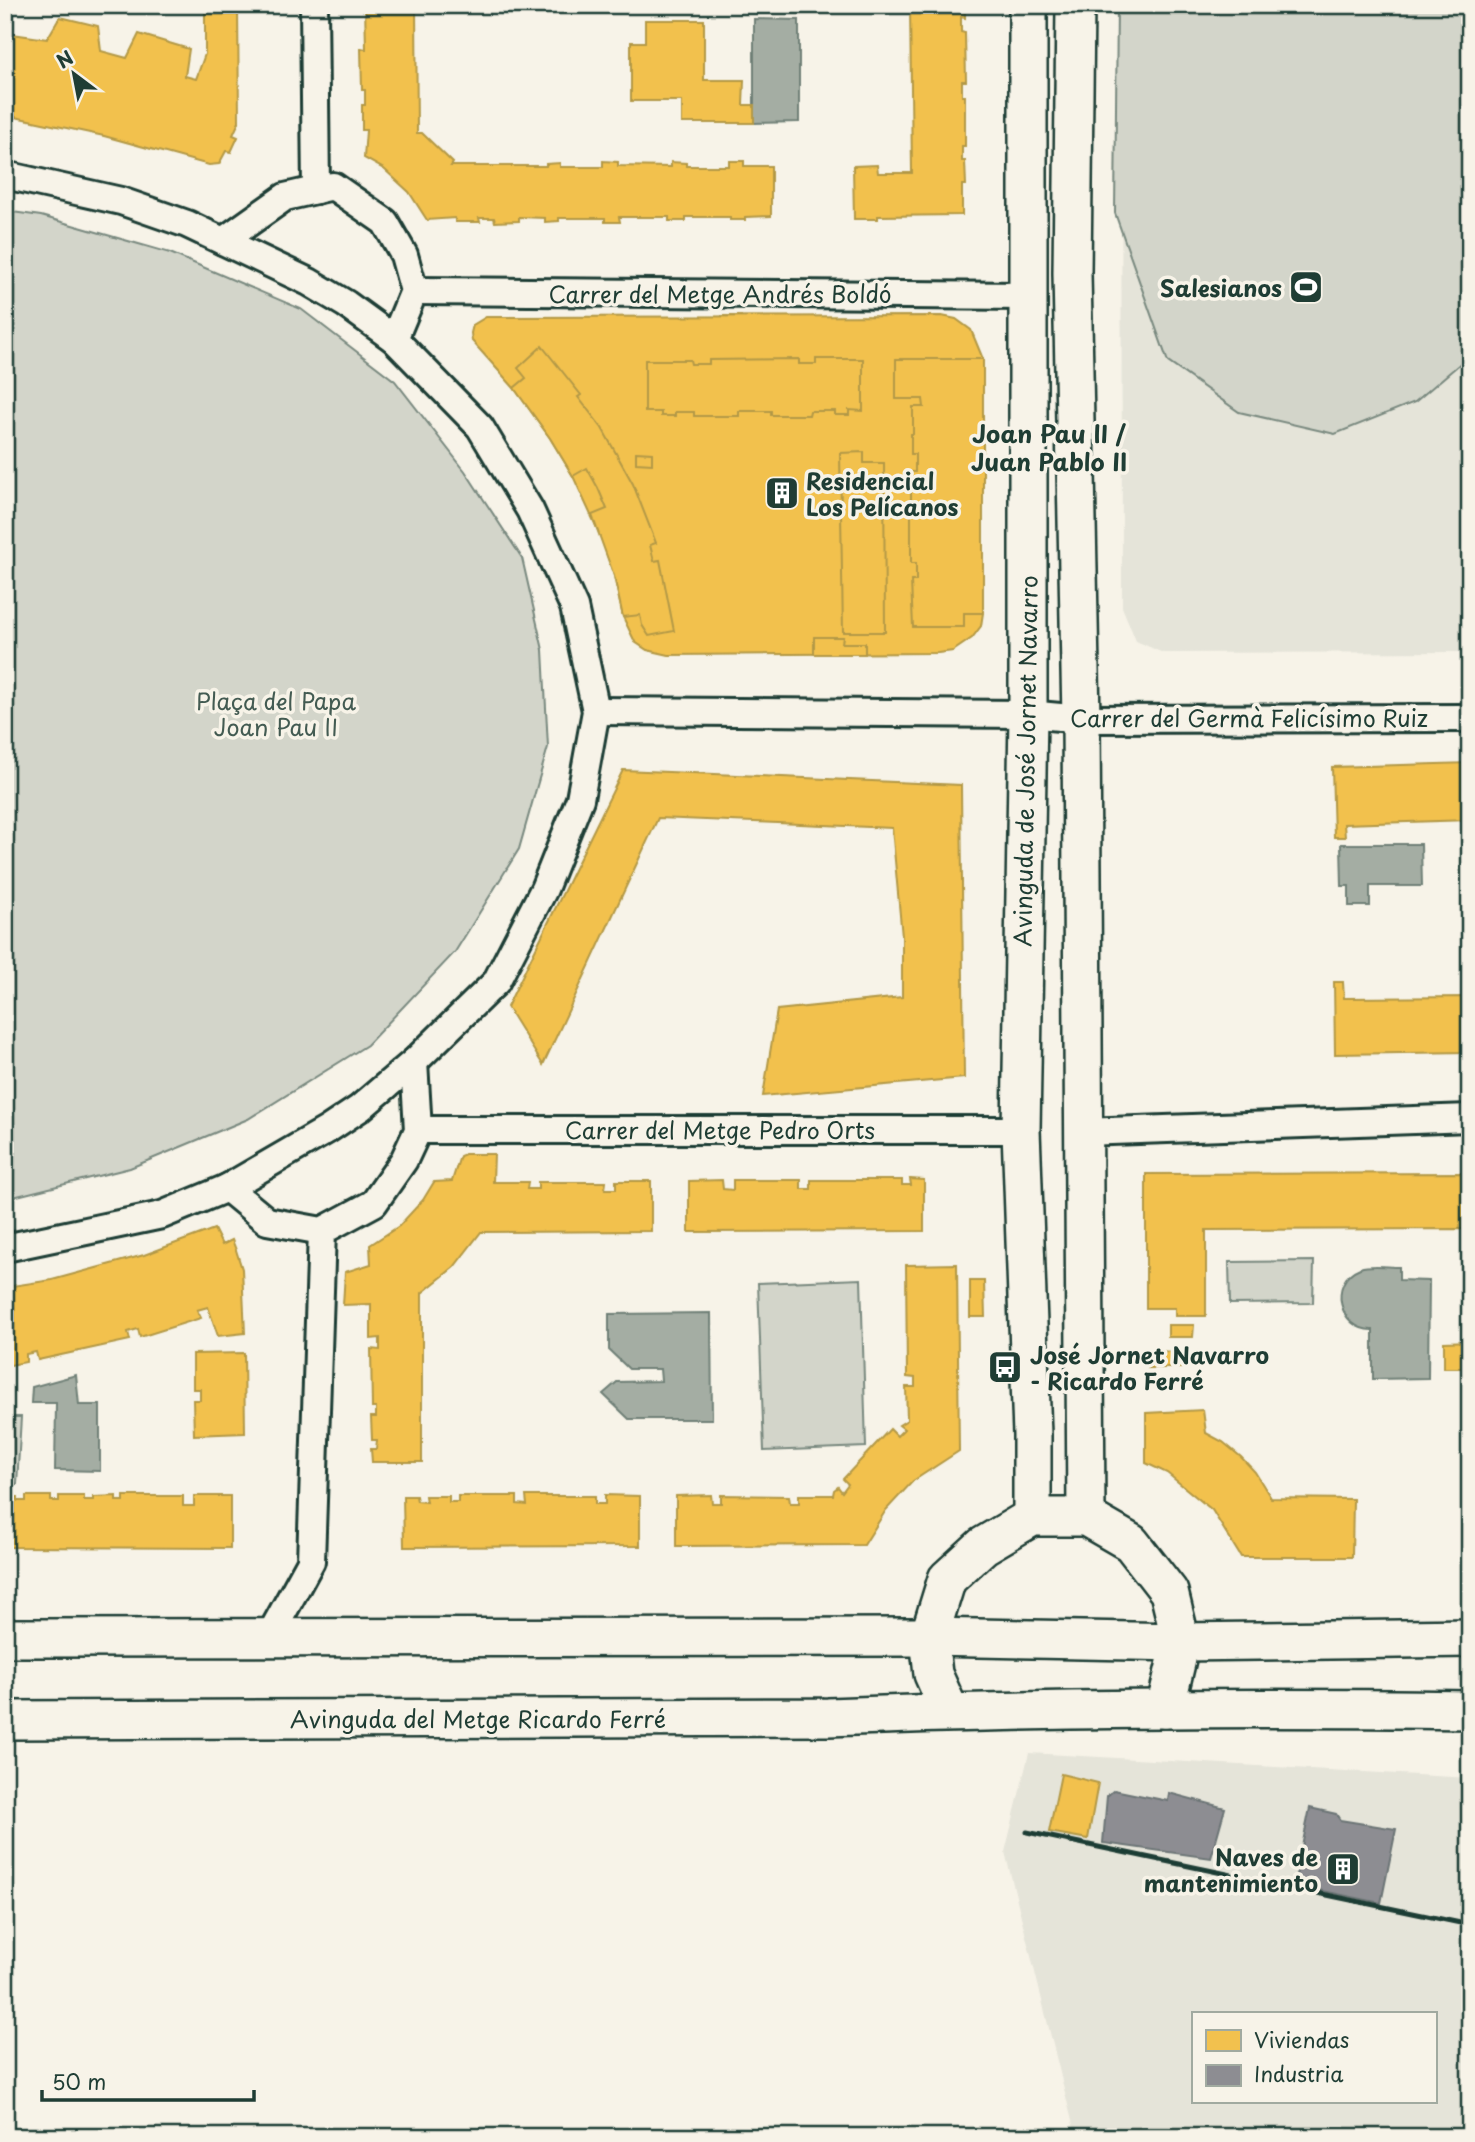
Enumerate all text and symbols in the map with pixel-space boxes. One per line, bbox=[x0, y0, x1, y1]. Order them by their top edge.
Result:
north arrow bbox=[38, 38, 108, 108]
text: N bbox=[51, 43, 78, 75]
sports icon: Salesianos bbox=[1287, 268, 1325, 306]
place label: Salesianos bbox=[1160, 270, 1282, 305]
street label: Carrer del Metge Andrés Boldó bbox=[549, 276, 891, 311]
district label: Joan Pau II / Juan Pablo II bbox=[971, 415, 1127, 479]
place label: Residencial Los Pelícanos bbox=[806, 463, 958, 524]
building icon: Residencial Los Pelícanos bbox=[763, 474, 801, 512]
street label: Avinguda de José Jornet Navarro bbox=[1004, 575, 1046, 947]
park label: Plaça del Papa Joan Pau II bbox=[196, 683, 356, 744]
street label: Carrer del Germà Felicísimo Ruiz bbox=[1070, 700, 1428, 735]
street label: Carrer del Metge Pedro Orts bbox=[565, 1112, 875, 1147]
place label: José Jornet Navarro - Ricardo Ferré bbox=[1030, 1337, 1269, 1398]
bus stop icon: José Jornet Navarro - Ricardo Ferré bbox=[986, 1348, 1024, 1386]
street label: Avinguda del Metge Ricardo Ferré bbox=[290, 1701, 666, 1736]
place label: Naves de mantenimiento bbox=[1144, 1839, 1318, 1900]
building icon: Naves de mantenimiento bbox=[1324, 1850, 1362, 1888]
legend bbox=[1192, 2012, 1436, 2104]
text: Viviendas bbox=[1254, 2023, 1349, 2055]
text: Industria bbox=[1254, 2057, 1344, 2089]
scale bar bbox=[42, 2058, 254, 2102]
text: 50 m bbox=[52, 2065, 106, 2097]

